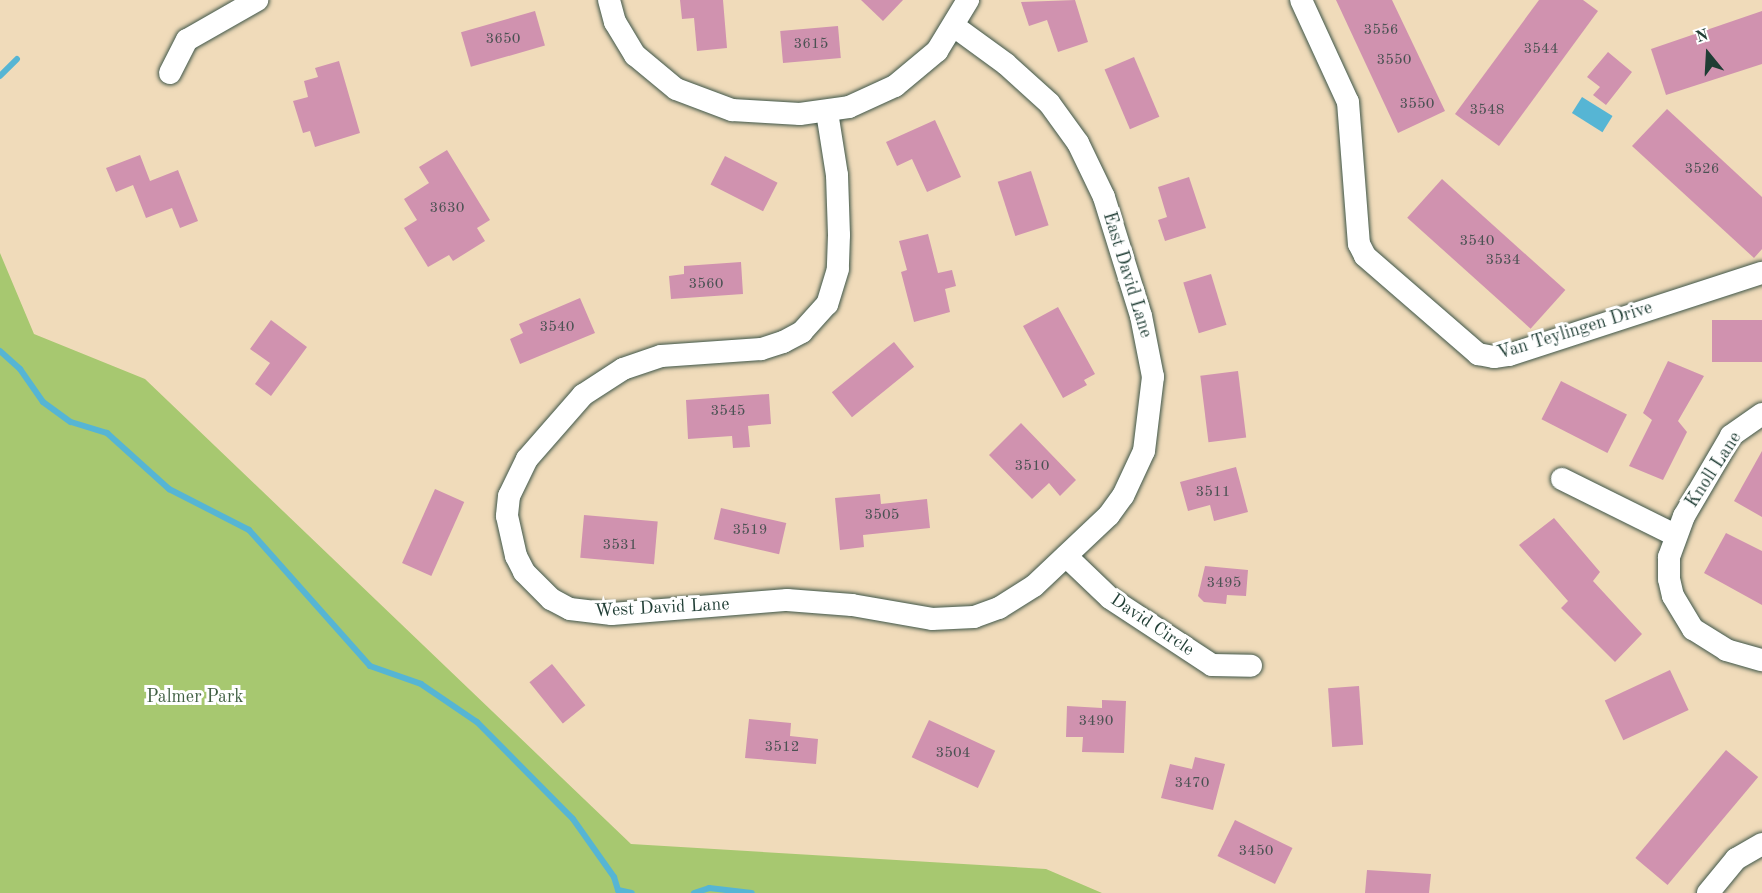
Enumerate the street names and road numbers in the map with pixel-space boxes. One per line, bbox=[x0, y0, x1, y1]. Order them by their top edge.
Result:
street label: East David Lane bbox=[1098, 209, 1156, 341]
street label: Van Teylingen Drive bbox=[1495, 297, 1655, 365]
street label: Knoll Lane bbox=[1682, 428, 1746, 512]
street label: David Circle bbox=[1106, 589, 1198, 661]
street label: West David Lane bbox=[594, 594, 730, 622]

